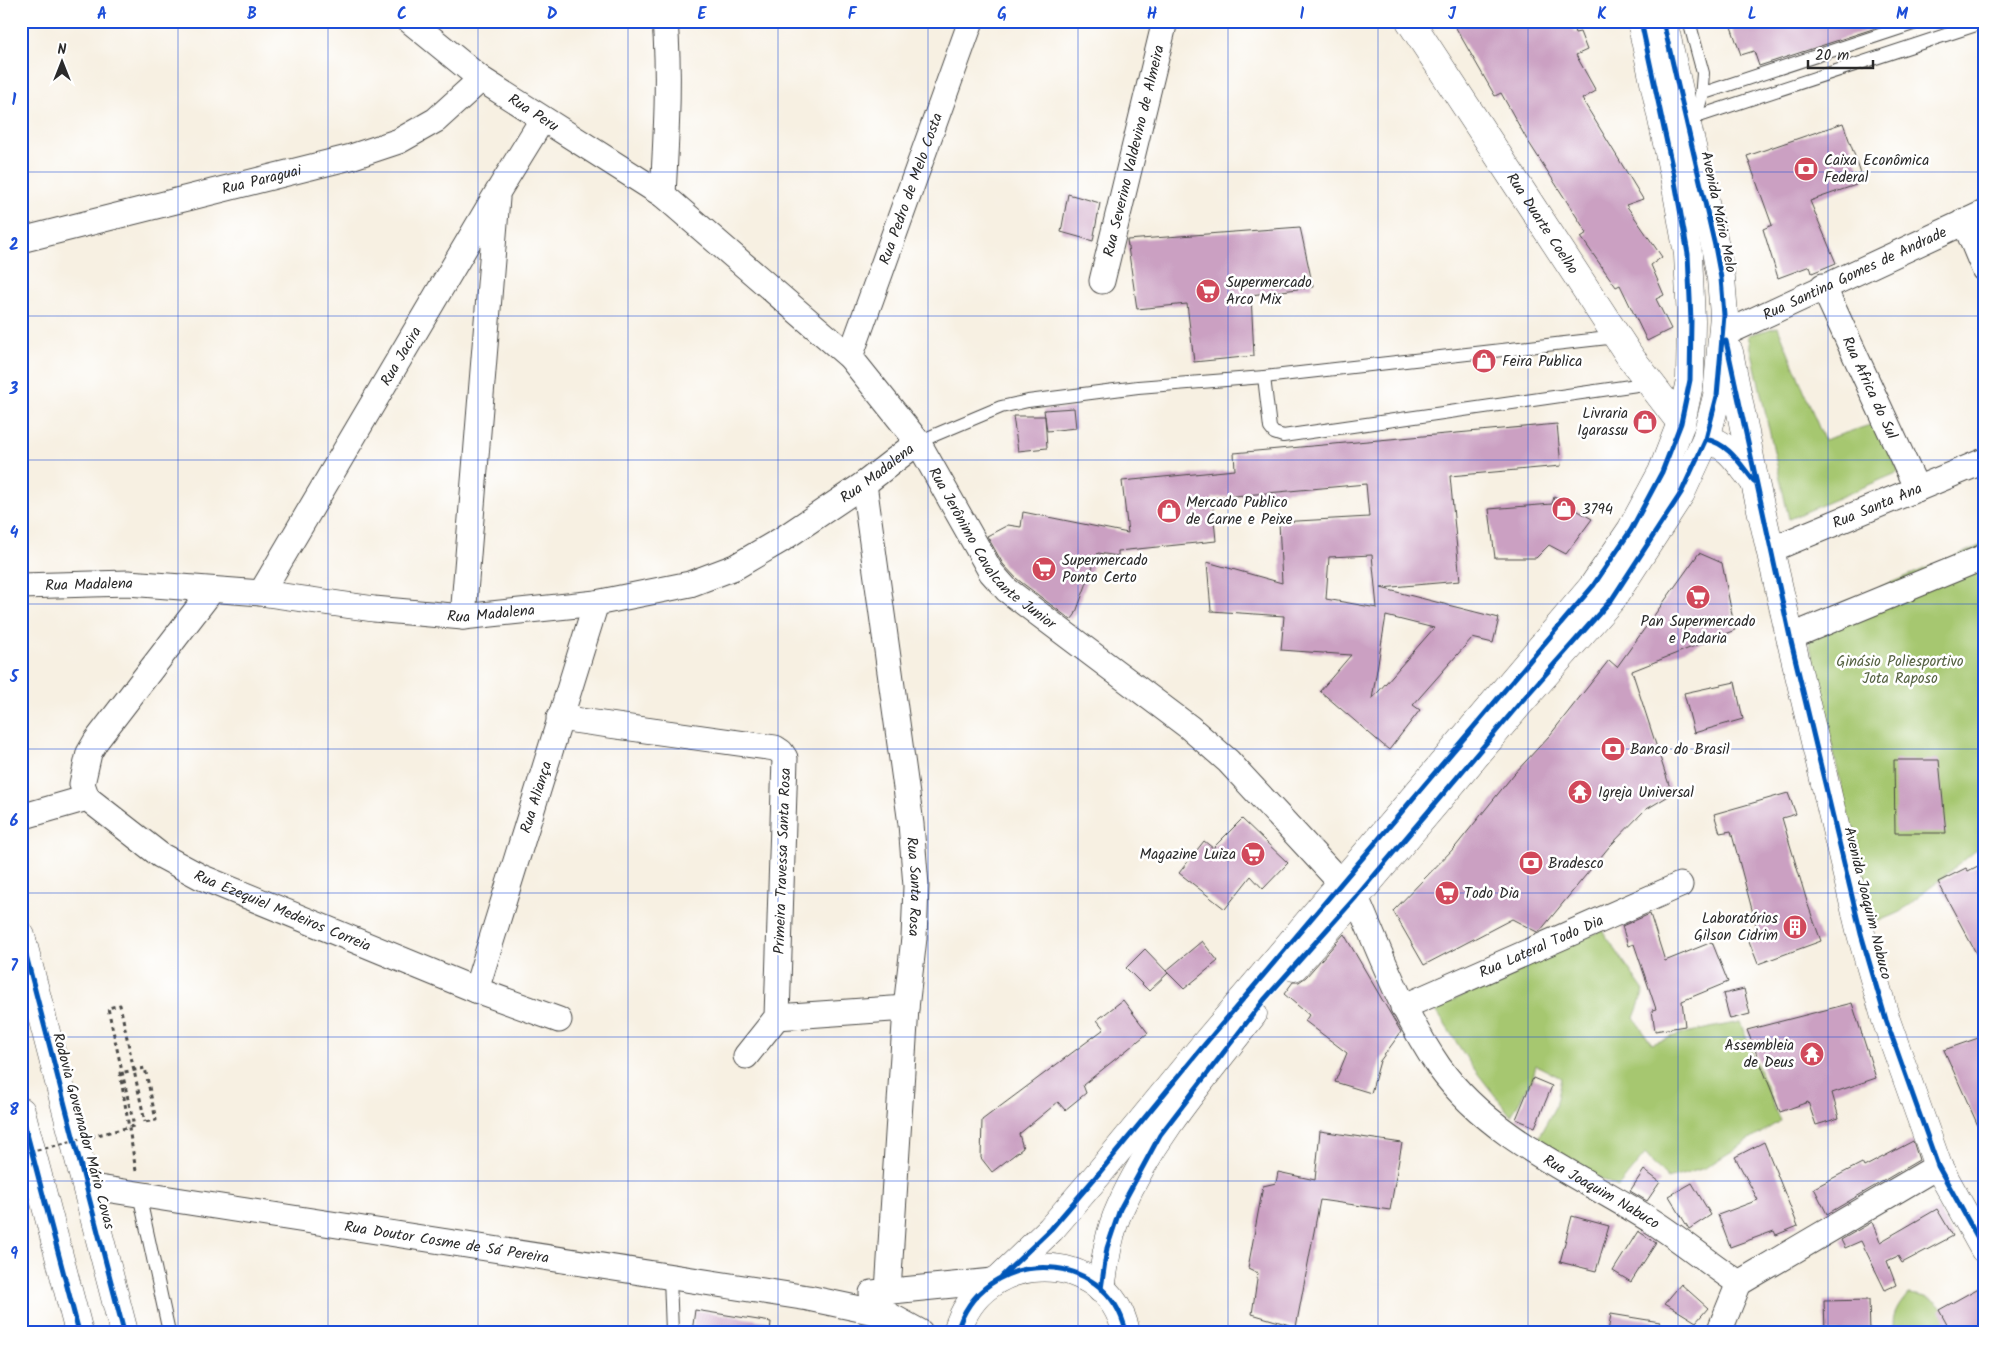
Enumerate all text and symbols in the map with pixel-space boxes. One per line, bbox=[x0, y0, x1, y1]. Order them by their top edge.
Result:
text: A bbox=[97, 2, 107, 27]
text: B bbox=[247, 2, 257, 27]
text: C bbox=[397, 2, 407, 27]
text: D bbox=[547, 2, 558, 27]
text: E bbox=[698, 2, 708, 27]
text: F bbox=[848, 2, 858, 27]
text: G bbox=[997, 2, 1007, 27]
text: H bbox=[1147, 2, 1157, 27]
text: I bbox=[1300, 2, 1305, 27]
text: J bbox=[1448, 2, 1457, 27]
text: K bbox=[1597, 2, 1607, 27]
text: L bbox=[1748, 2, 1756, 27]
text: M bbox=[1896, 2, 1909, 27]
north arrow bbox=[38, 38, 88, 88]
scale bar bbox=[1808, 38, 1872, 70]
text: N bbox=[58, 39, 67, 61]
street label: Rua Severino Valdevino de Almeira bbox=[1097, 43, 1172, 259]
text: 20 m bbox=[1815, 44, 1849, 68]
text: 1 bbox=[12, 88, 17, 113]
street label: Rua Peru bbox=[503, 88, 563, 139]
street label: Rua Pedro de Melo Costa bbox=[873, 110, 950, 268]
street label: Avenida Mário Melo bbox=[1693, 149, 1743, 275]
place label: Caixa Econômica Federal bbox=[1824, 149, 1929, 190]
bank icon: Caixa Econômica Federal bbox=[1793, 156, 1819, 182]
street label: Rua Paraguai bbox=[219, 159, 305, 202]
street label: Rua Duarte Coelho bbox=[1500, 168, 1584, 280]
street label: Rua Santina Gomes de Andrade bbox=[1759, 221, 1951, 327]
text: 2 bbox=[9, 233, 19, 258]
place label: Supermercado Arco Mix bbox=[1226, 271, 1312, 312]
supermarket icon: Supermercado Arco Mix bbox=[1195, 278, 1221, 304]
street label: Rua Jacira bbox=[375, 322, 429, 391]
street label: Rua Africa do Sul bbox=[1835, 333, 1904, 444]
shop icon: Feira Publica bbox=[1471, 348, 1497, 374]
place label: Feira Publica bbox=[1502, 350, 1582, 374]
text: 3 bbox=[9, 377, 19, 402]
place label: Livraria Igarassu bbox=[1577, 402, 1628, 443]
shop icon: Livraria Igarassu bbox=[1632, 409, 1658, 435]
street label: Rua Madalena bbox=[835, 438, 920, 510]
street label: Rua Jerônimo Cavalcante Junior bbox=[921, 463, 1062, 637]
street label: Rua Santa Ana bbox=[1829, 477, 1926, 536]
place label: Mercado Publico de Carne e Peixe bbox=[1186, 491, 1293, 532]
shop icon: 3794 bbox=[1551, 496, 1577, 522]
shop icon: Mercado Publico de Carne e Peixe bbox=[1156, 498, 1182, 524]
place label: 3794 bbox=[1582, 498, 1613, 522]
text: 4 bbox=[10, 521, 19, 546]
place label: Supermercado Ponto Certo bbox=[1062, 549, 1148, 590]
supermarket icon: Supermercado Ponto Certo bbox=[1031, 556, 1057, 582]
street label: Rua Madalena bbox=[45, 572, 134, 598]
supermarket icon: Pan Supermercado e Padaria bbox=[1685, 584, 1711, 610]
street label: Rua Madalena bbox=[446, 599, 536, 630]
place label: Pan Supermercado e Padaria bbox=[1641, 610, 1756, 651]
park label: Ginásio Poliesportivo Jota Raposo bbox=[1836, 650, 1964, 691]
text: 5 bbox=[9, 665, 20, 690]
bank icon: Banco do Brasil bbox=[1600, 736, 1626, 762]
place label: Banco do Brasil bbox=[1630, 738, 1730, 762]
street label: Rua Aliança bbox=[514, 758, 559, 836]
street label: Primeira Travessa Santa Rosa bbox=[768, 767, 798, 955]
temple icon: Igreja Universal bbox=[1567, 779, 1593, 805]
place label: Igreja Universal bbox=[1598, 781, 1694, 805]
text: 6 bbox=[10, 809, 19, 834]
street label: Avenida Joaquim Nabuco bbox=[1836, 824, 1898, 982]
street label: Rua Santa Rosa bbox=[899, 836, 927, 937]
supermarket icon: Magazine Luiza bbox=[1240, 841, 1266, 867]
place label: Magazine Luiza bbox=[1139, 843, 1236, 867]
bank icon: Bradesco bbox=[1518, 850, 1544, 876]
place label: Bradesco bbox=[1548, 852, 1604, 876]
street label: Rua Ezequiel Medeiros Correia bbox=[189, 864, 374, 959]
supermarket icon: Todo Dia bbox=[1434, 880, 1460, 906]
place label: Todo Dia bbox=[1464, 882, 1519, 906]
place label: Laboratórios Gilson Cidrim bbox=[1694, 907, 1779, 948]
street label: Rua Lateral Todo Dia bbox=[1475, 909, 1608, 985]
building icon: Laboratórios Gilson Cidrim bbox=[1782, 914, 1808, 940]
text: 7 bbox=[10, 954, 18, 979]
street label: Rodovia Governador Mário Covas bbox=[45, 1030, 121, 1233]
place label: Assembleia de Deus bbox=[1725, 1034, 1795, 1075]
temple icon: Assembleia de Deus bbox=[1799, 1041, 1825, 1067]
text: 8 bbox=[9, 1098, 19, 1123]
street label: Rua Joaquim Nabuco bbox=[1538, 1149, 1664, 1236]
street label: Rua Doutor Cosme de Sá Pereira bbox=[342, 1215, 551, 1271]
text: 9 bbox=[10, 1242, 18, 1267]

